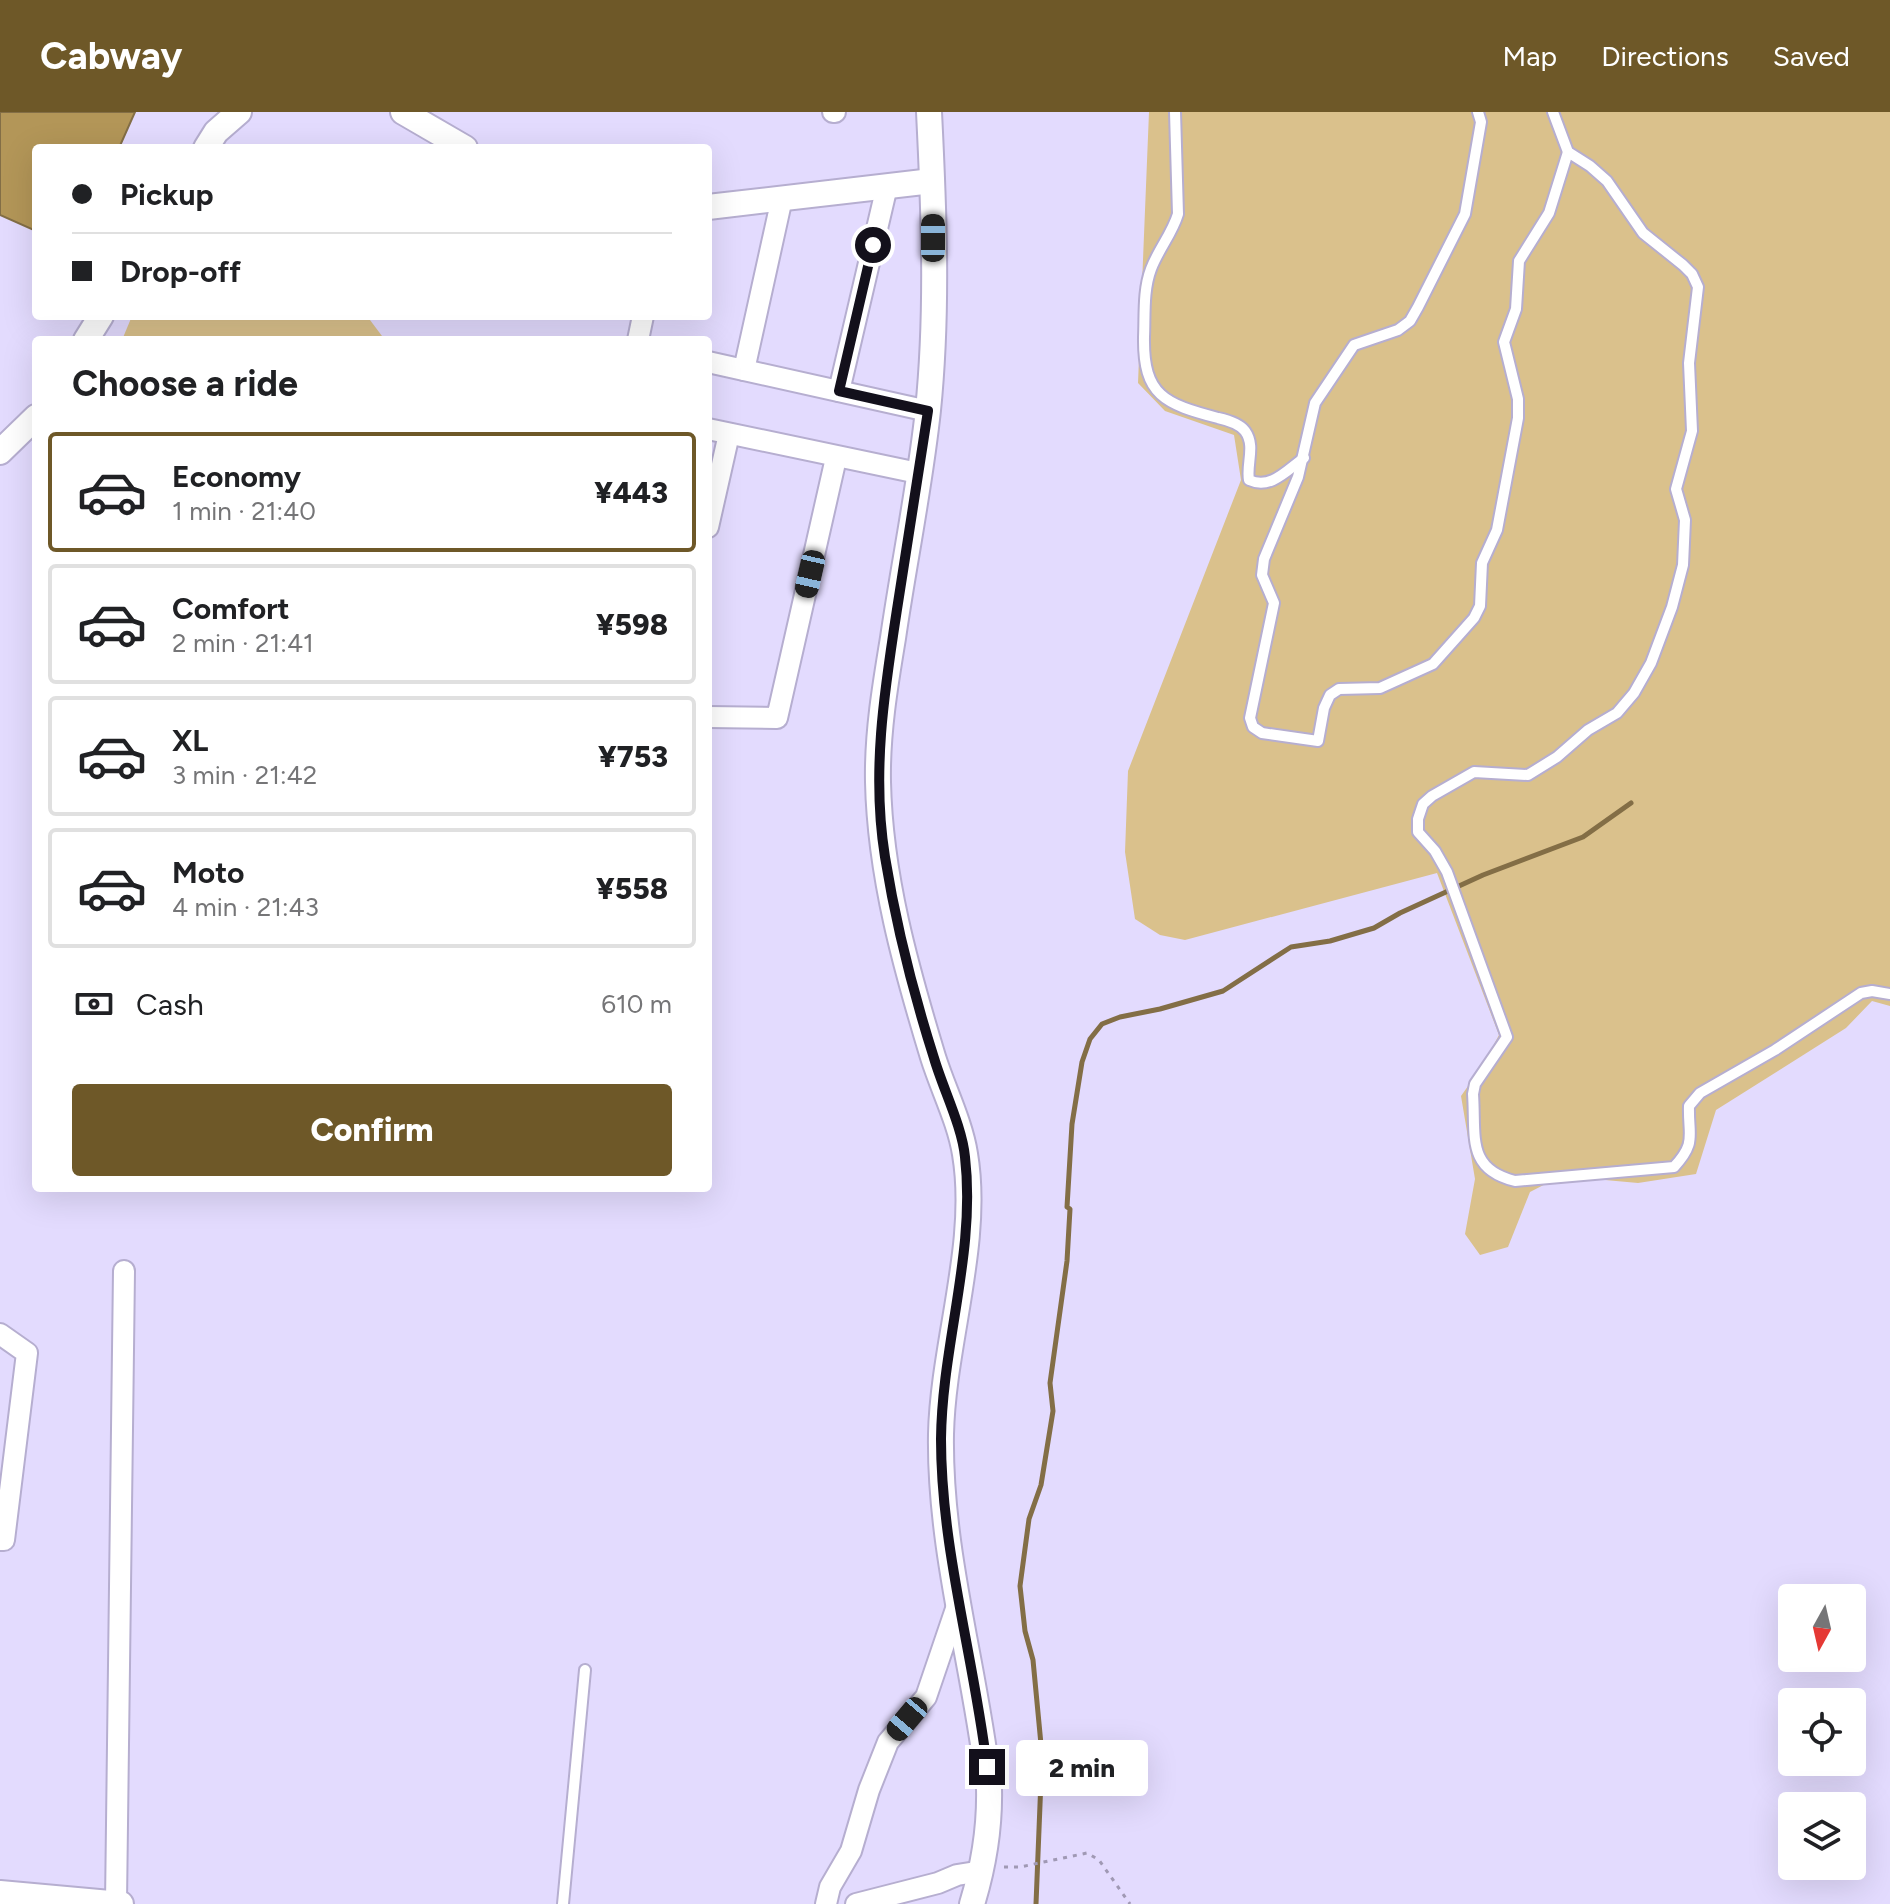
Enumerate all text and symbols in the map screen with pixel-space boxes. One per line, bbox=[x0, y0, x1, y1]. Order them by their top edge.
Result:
text: Cabway bbox=[40, 33, 182, 79]
text: Map bbox=[1503, 39, 1557, 73]
text: Directions bbox=[1601, 39, 1729, 73]
text: Saved bbox=[1773, 39, 1850, 73]
text: Pickup bbox=[120, 176, 214, 213]
car bbox=[921, 214, 945, 262]
route start bbox=[855, 227, 891, 263]
text: Drop-off bbox=[120, 253, 241, 290]
text: Choose a ride bbox=[72, 362, 298, 405]
icon: car bbox=[76, 456, 148, 528]
text: Economy bbox=[172, 458, 301, 495]
text: ¥443 bbox=[594, 474, 668, 511]
text: 1 min · 21:40 bbox=[172, 495, 316, 527]
car bbox=[793, 548, 827, 600]
icon: car bbox=[76, 588, 148, 660]
text: Comfort bbox=[172, 590, 290, 627]
text: ¥598 bbox=[596, 606, 668, 643]
text: 2 min · 21:41 bbox=[172, 627, 314, 659]
icon: car bbox=[76, 720, 148, 792]
text: XL bbox=[172, 722, 208, 759]
text: ¥753 bbox=[598, 738, 668, 775]
text: 3 min · 21:42 bbox=[172, 759, 317, 791]
icon: car bbox=[76, 852, 148, 924]
text: Moto bbox=[172, 854, 244, 891]
text: ¥558 bbox=[596, 870, 668, 907]
text: 4 min · 21:43 bbox=[172, 891, 319, 923]
icon: cash bbox=[72, 982, 116, 1026]
text: Cash bbox=[136, 986, 204, 1023]
text: 610 m bbox=[601, 988, 672, 1020]
button: Confirm bbox=[72, 1084, 672, 1176]
north arrow bbox=[1778, 1584, 1866, 1672]
map controls bbox=[1778, 1584, 1866, 1880]
button: locate bbox=[1778, 1688, 1866, 1776]
car bbox=[882, 1693, 932, 1745]
callout: 2 min bbox=[1015, 1739, 1147, 1795]
route end bbox=[969, 1749, 1005, 1785]
text: 2 min bbox=[1049, 1752, 1115, 1784]
button: layers bbox=[1778, 1792, 1866, 1880]

